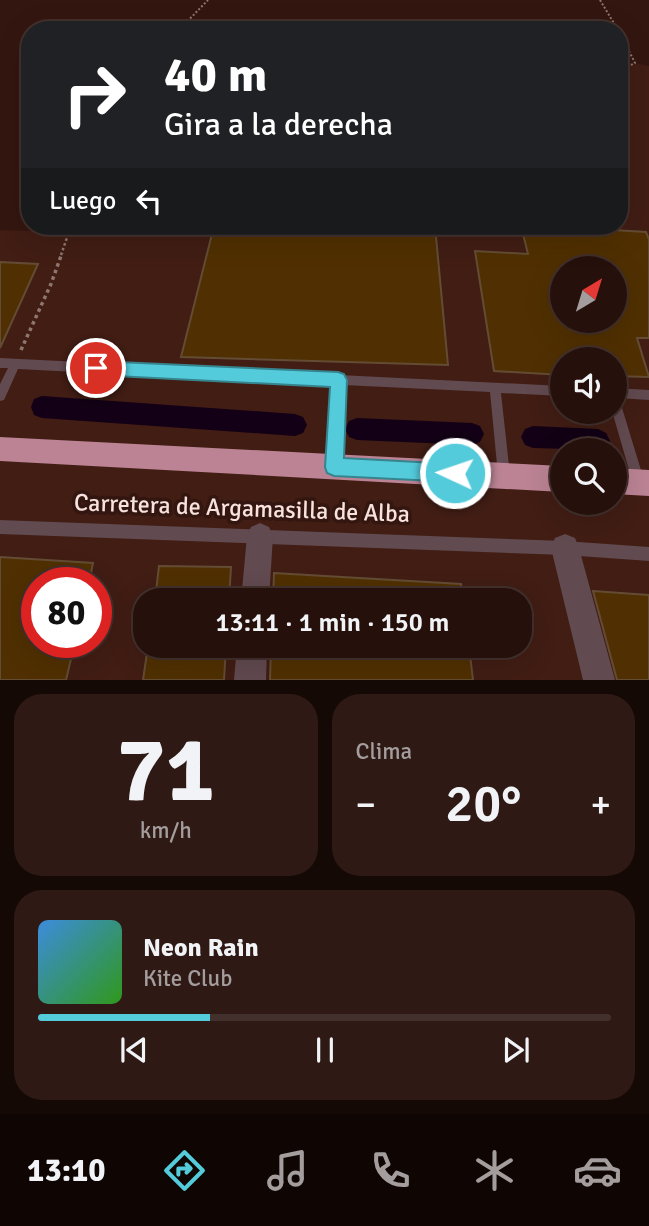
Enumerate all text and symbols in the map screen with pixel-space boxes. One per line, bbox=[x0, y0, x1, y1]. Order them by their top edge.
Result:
text: 40 m bbox=[164, 45, 267, 105]
icon: right bbox=[49, 49, 140, 140]
text: Gira a la derecha bbox=[164, 105, 393, 144]
icon: left bbox=[130, 182, 168, 220]
text: Luego bbox=[49, 185, 116, 217]
north arrow bbox=[550, 256, 626, 332]
map controls bbox=[550, 256, 627, 515]
pin bbox=[66, 338, 126, 398]
button: sound bbox=[550, 347, 627, 424]
icon: arrive bbox=[77, 349, 115, 387]
position arrow bbox=[418, 436, 492, 510]
button: search bbox=[550, 438, 627, 515]
street label: Carretera de Argamasilla de Alba bbox=[74, 487, 410, 529]
speed limit sign: 80 bbox=[21, 567, 112, 658]
text: 13:11 · 1 min · 150 m bbox=[216, 607, 449, 639]
text: 71 bbox=[117, 714, 215, 827]
text: Clima bbox=[356, 737, 412, 766]
text: 20° bbox=[445, 772, 521, 836]
text: − bbox=[356, 781, 376, 828]
text: + bbox=[590, 781, 611, 828]
text: km/h bbox=[140, 816, 192, 845]
text: Neon Rain bbox=[143, 932, 259, 964]
text: Kite Club bbox=[143, 964, 232, 993]
icon: previous bbox=[115, 1031, 153, 1069]
icon: pause bbox=[306, 1031, 344, 1069]
icon: next bbox=[497, 1031, 535, 1069]
icon: directions bbox=[160, 1146, 209, 1195]
icon: music bbox=[263, 1146, 312, 1195]
icon: phone bbox=[366, 1146, 415, 1195]
icon: climate bbox=[470, 1146, 519, 1195]
icon: car bbox=[573, 1146, 622, 1195]
text: 13:10 bbox=[27, 1151, 106, 1190]

